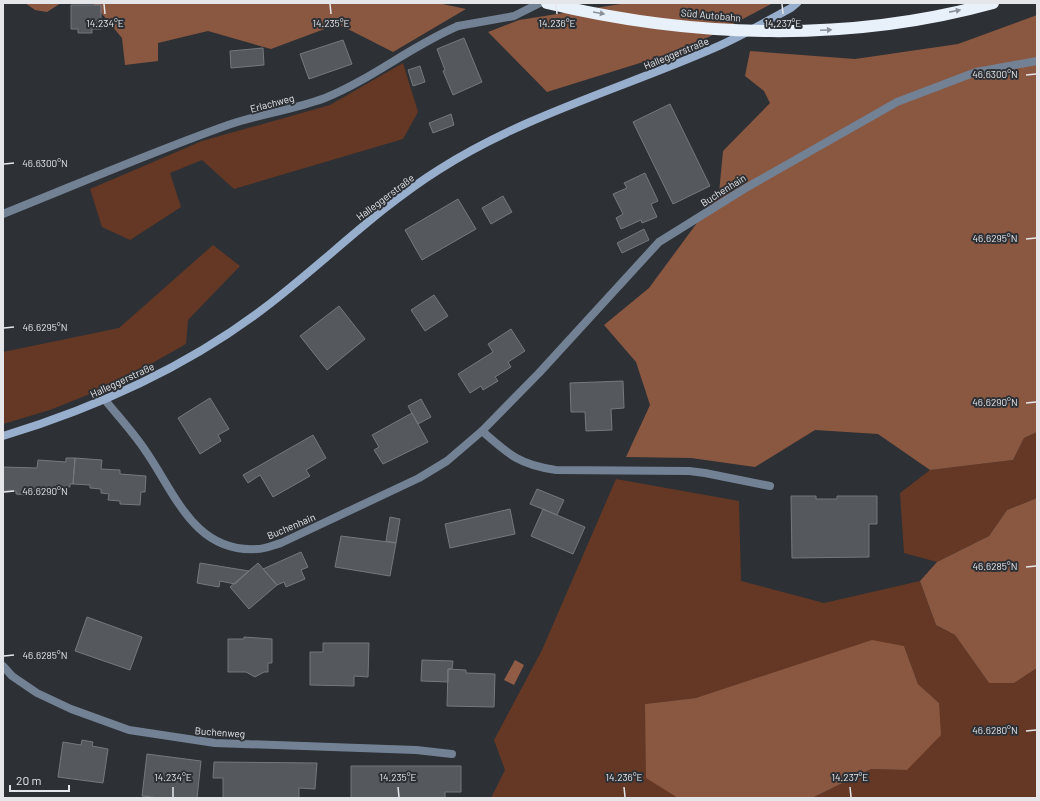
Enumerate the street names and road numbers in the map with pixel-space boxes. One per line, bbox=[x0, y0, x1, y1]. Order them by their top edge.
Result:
street label: Süd Autobahn bbox=[680, 6, 742, 24]
street label: Halleggerstraße bbox=[642, 34, 710, 72]
street label: Erlachweg bbox=[249, 91, 295, 115]
street label: Halleggerstraße bbox=[354, 171, 416, 223]
street label: Buchenhain bbox=[698, 171, 748, 209]
street label: Halleggerstraße bbox=[88, 360, 156, 400]
street label: Buchenhain bbox=[265, 510, 317, 542]
street label: Buchenweg bbox=[194, 724, 246, 740]

